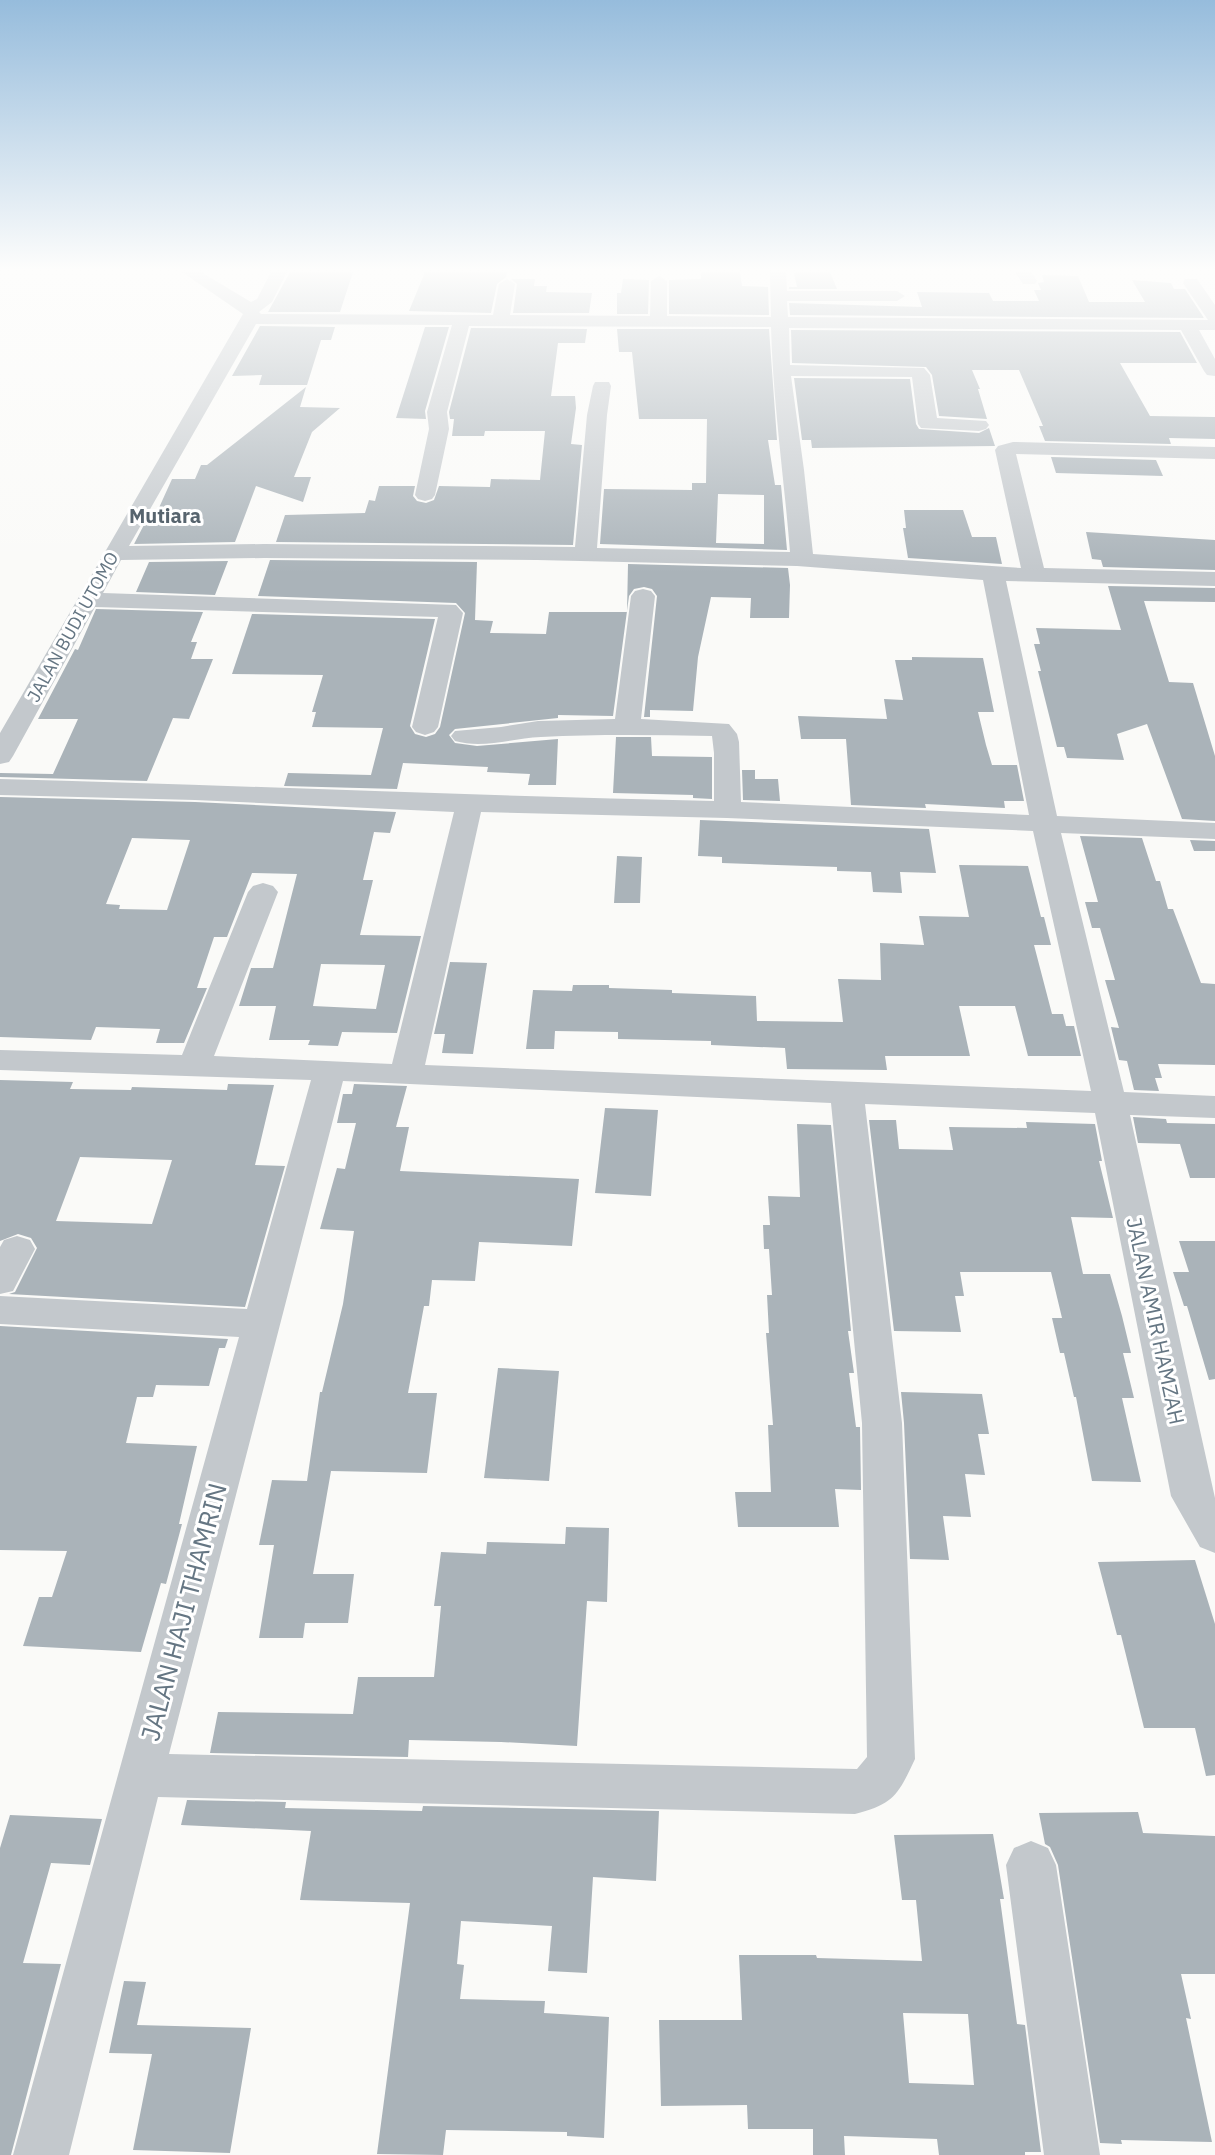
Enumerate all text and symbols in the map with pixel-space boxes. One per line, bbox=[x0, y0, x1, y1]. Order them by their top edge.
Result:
district label: Mutiara bbox=[129, 502, 201, 529]
street label: JALAN BUDI UTOMO bbox=[22, 548, 123, 706]
street label: JALAN AMIR HAMZAH bbox=[1120, 1214, 1192, 1427]
street label: JALAN HAJI THAMRIN bbox=[132, 1479, 234, 1745]

